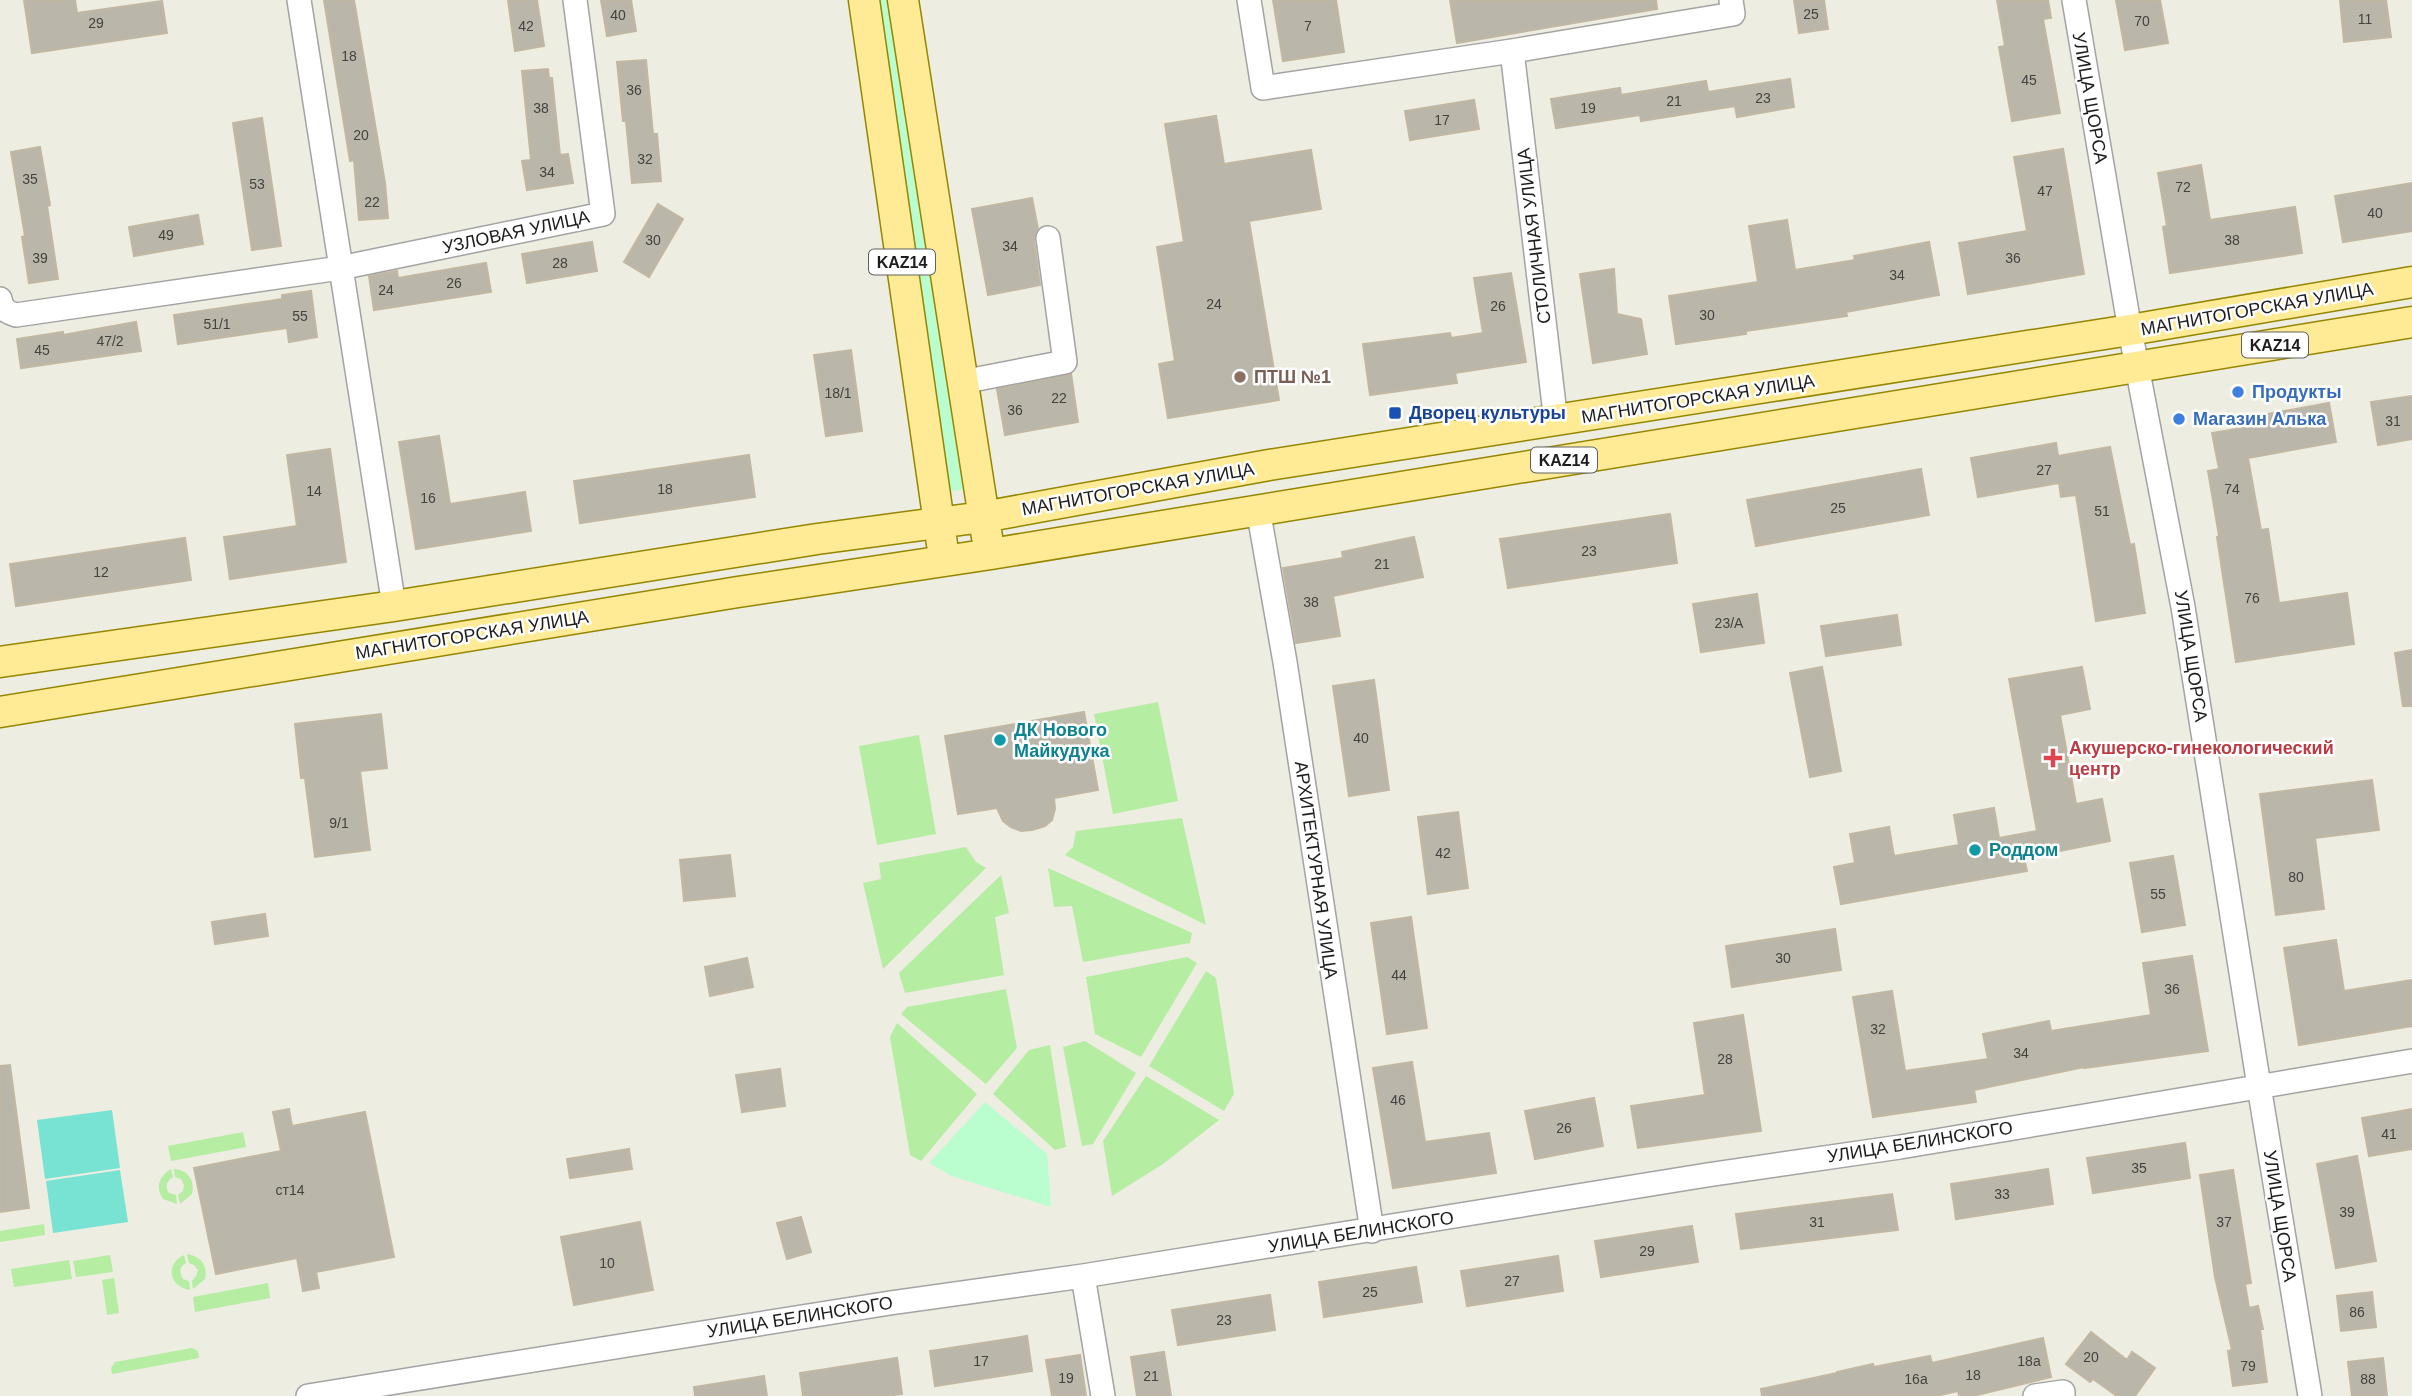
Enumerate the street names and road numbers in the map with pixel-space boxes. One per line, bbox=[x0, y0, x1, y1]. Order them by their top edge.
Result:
street label: УЛИЦА ЩОРСА bbox=[2069, 31, 2111, 165]
street label: СТОЛИЧНАЯ УЛИЦА bbox=[1513, 147, 1555, 325]
street label: УЗЛОВАЯ УЛИЦА bbox=[441, 207, 591, 257]
road number: KAZ14 bbox=[869, 250, 935, 274]
street label: МАГНИТОГОРСКАЯ УЛИЦА bbox=[2139, 279, 2375, 339]
road number: KAZ14 bbox=[2242, 332, 2308, 358]
street label: МАГНИТОГОРСКАЯ УЛИЦА bbox=[1580, 371, 1816, 427]
road number: KAZ14 bbox=[1531, 447, 1597, 472]
street label: МАГНИТОГОРСКАЯ УЛИЦА bbox=[1020, 459, 1256, 519]
street label: УЛИЦА ЩОРСА bbox=[2171, 589, 2211, 723]
street label: МАГНИТОГОРСКАЯ УЛИЦА bbox=[354, 607, 590, 663]
street label: АРХИТЕКТУРНАЯ УЛИЦА bbox=[1291, 760, 1341, 980]
street label: УЛИЦА БЕЛИНСКОГО bbox=[1826, 1117, 2014, 1167]
street label: УЛИЦА ЩОРСА bbox=[2260, 1149, 2300, 1283]
street label: УЛИЦА БЕЛИНСКОГО bbox=[1267, 1207, 1455, 1257]
street label: УЛИЦА БЕЛИНСКОГО bbox=[706, 1292, 894, 1342]

